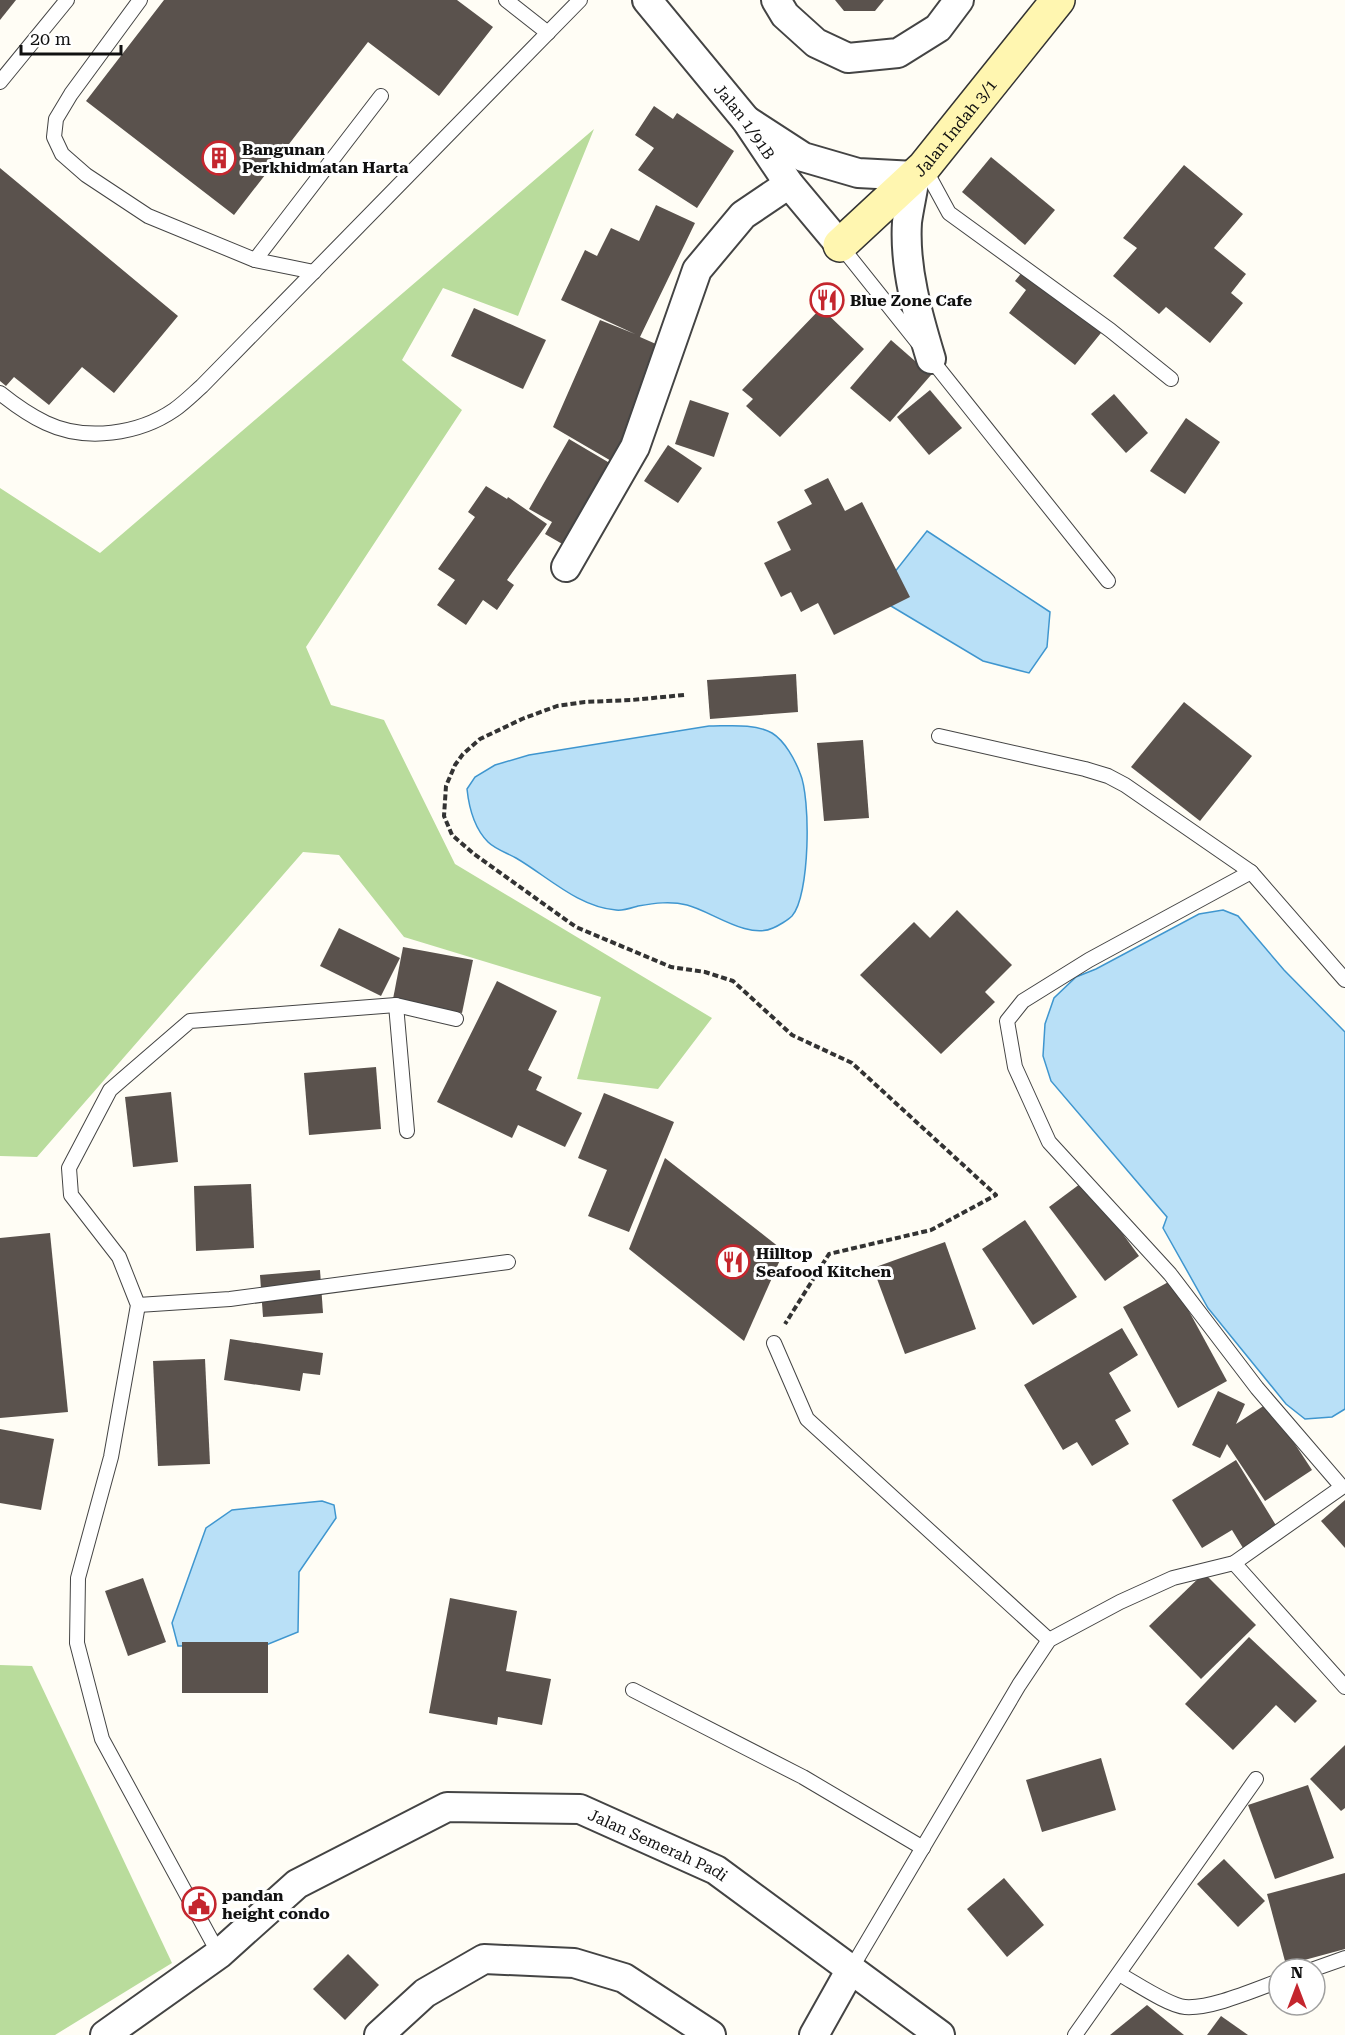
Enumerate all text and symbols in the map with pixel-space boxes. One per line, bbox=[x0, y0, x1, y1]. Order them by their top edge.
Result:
scale bar bbox=[21, 18, 122, 56]
text: 20 m bbox=[30, 28, 71, 49]
street label: Jalan Indah 3/1 bbox=[911, 75, 1001, 181]
street label: Jalan 1/91B bbox=[710, 80, 779, 163]
building icon: Bangunan Perkhidmatan Harta bbox=[201, 140, 237, 176]
place label: Bangunan Perkhidmatan Harta bbox=[242, 140, 409, 177]
restaurant icon: Blue Zone Cafe bbox=[809, 282, 845, 318]
place label: Blue Zone Cafe bbox=[850, 291, 972, 310]
restaurant icon: Hilltop Seafood Kitchen bbox=[715, 1244, 751, 1280]
place label: Hilltop Seafood Kitchen bbox=[756, 1244, 891, 1281]
street label: Jalan Semerah Padi bbox=[585, 1805, 731, 1885]
public building icon: pandan height condo bbox=[181, 1886, 217, 1922]
place label: pandan height condo bbox=[222, 1886, 330, 1923]
north arrow bbox=[1267, 1957, 1327, 2017]
text: N bbox=[1291, 1963, 1303, 1982]

